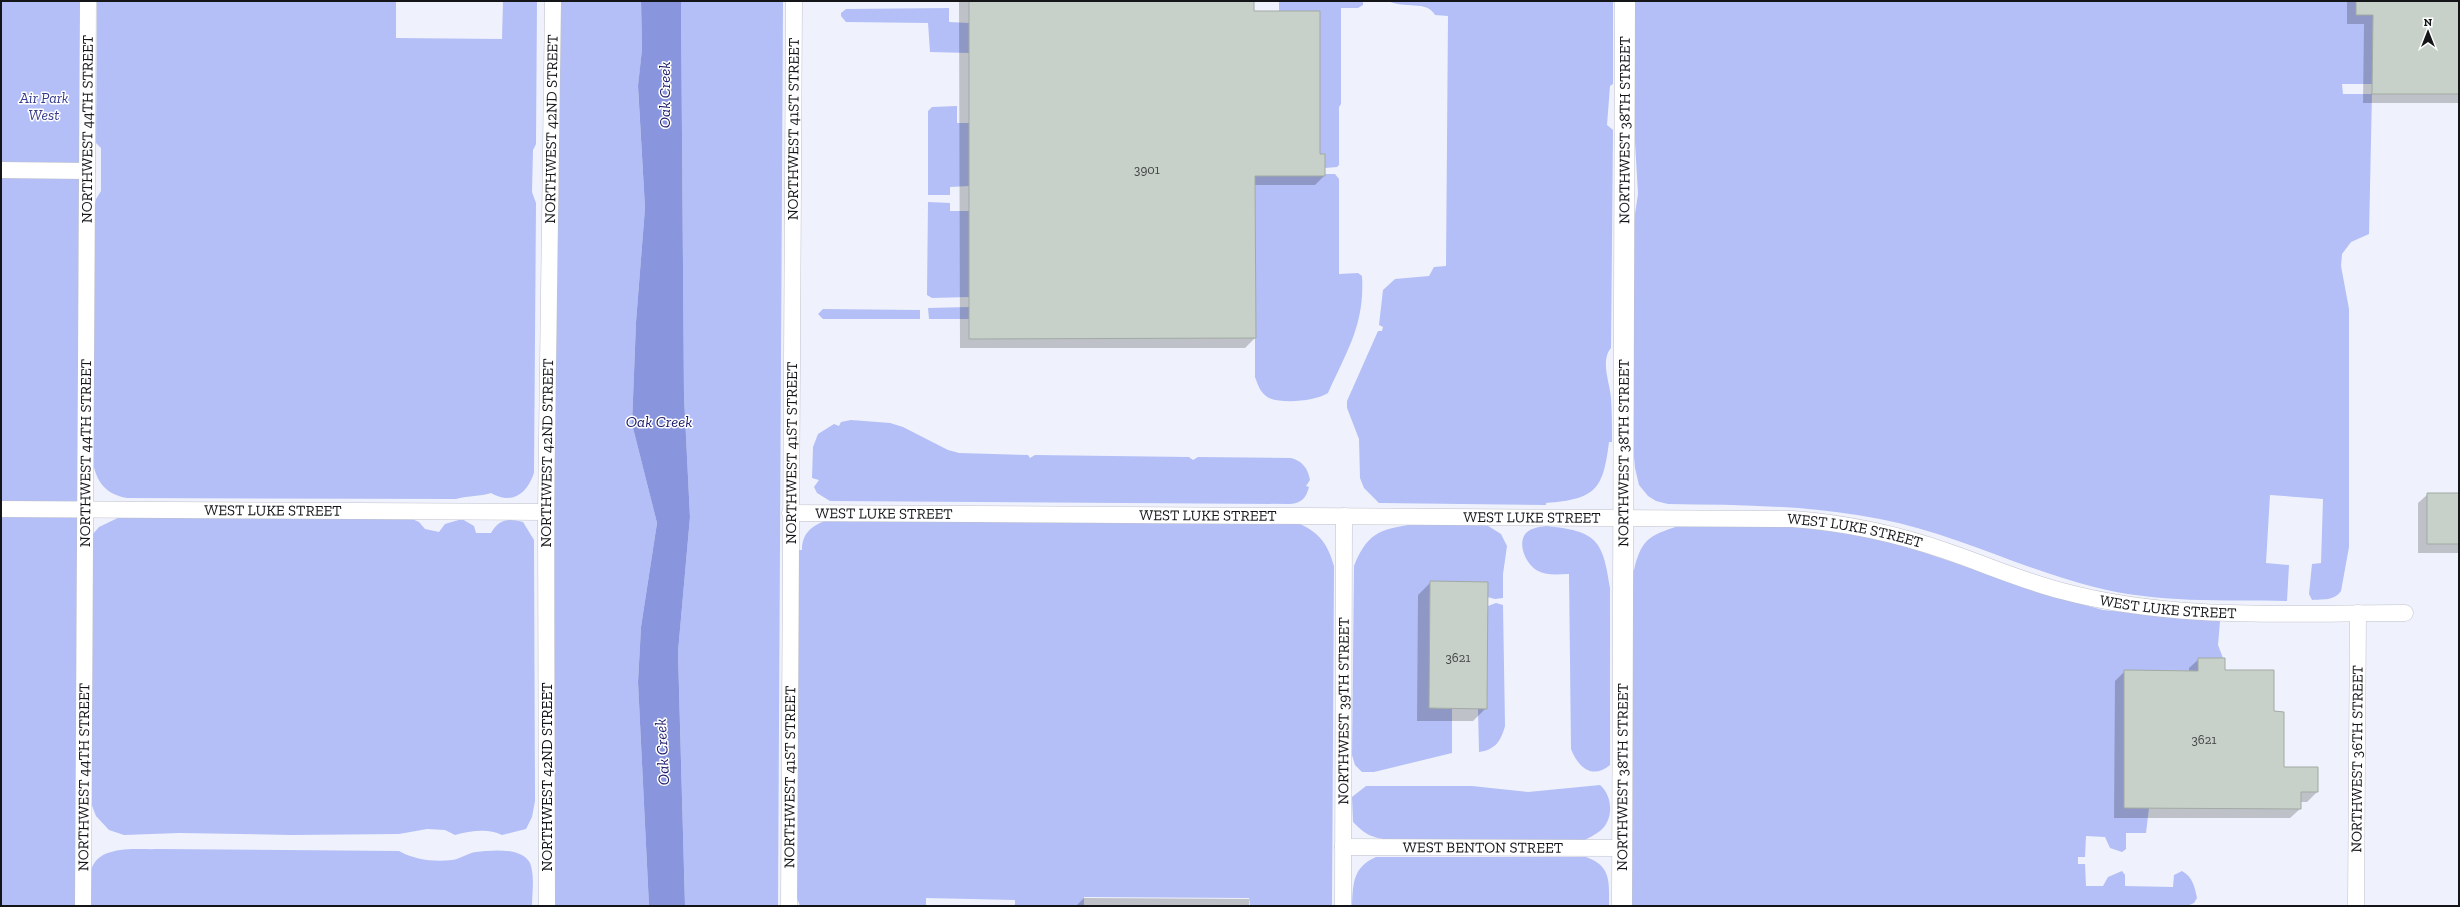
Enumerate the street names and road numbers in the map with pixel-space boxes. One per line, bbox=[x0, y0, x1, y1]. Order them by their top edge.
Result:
street label: NORTHWEST 42ND STREET bbox=[541, 34, 562, 224]
street label: NORTHWEST 44TH STREET bbox=[78, 35, 97, 223]
street label: NORTHWEST 38TH STREET bbox=[1615, 36, 1634, 224]
street label: NORTHWEST 41ST STREET bbox=[784, 38, 803, 220]
street label: NORTHWEST 42ND STREET bbox=[537, 358, 557, 548]
street label: NORTHWEST 44TH STREET bbox=[76, 359, 95, 547]
street label: NORTHWEST 38TH STREET bbox=[1614, 359, 1633, 547]
street label: NORTHWEST 41ST STREET bbox=[782, 362, 801, 544]
street label: WEST LUKE STREET bbox=[204, 501, 342, 520]
street label: WEST LUKE STREET bbox=[815, 504, 953, 523]
street label: WEST LUKE STREET bbox=[1139, 506, 1277, 525]
street label: WEST LUKE STREET bbox=[1463, 508, 1601, 527]
street label: WEST LUKE STREET bbox=[1787, 510, 1925, 552]
street label: WEST LUKE STREET bbox=[2098, 591, 2237, 622]
street label: NORTHWEST 39TH STREET bbox=[1334, 617, 1353, 805]
street label: NORTHWEST 36TH STREET bbox=[2347, 665, 2367, 853]
street label: NORTHWEST 42ND STREET bbox=[538, 682, 556, 872]
street label: NORTHWEST 44TH STREET bbox=[74, 683, 93, 871]
street label: NORTHWEST 38TH STREET bbox=[1613, 683, 1632, 871]
street label: NORTHWEST 41ST STREET bbox=[780, 686, 799, 868]
street label: WEST BENTON STREET bbox=[1403, 838, 1563, 857]

